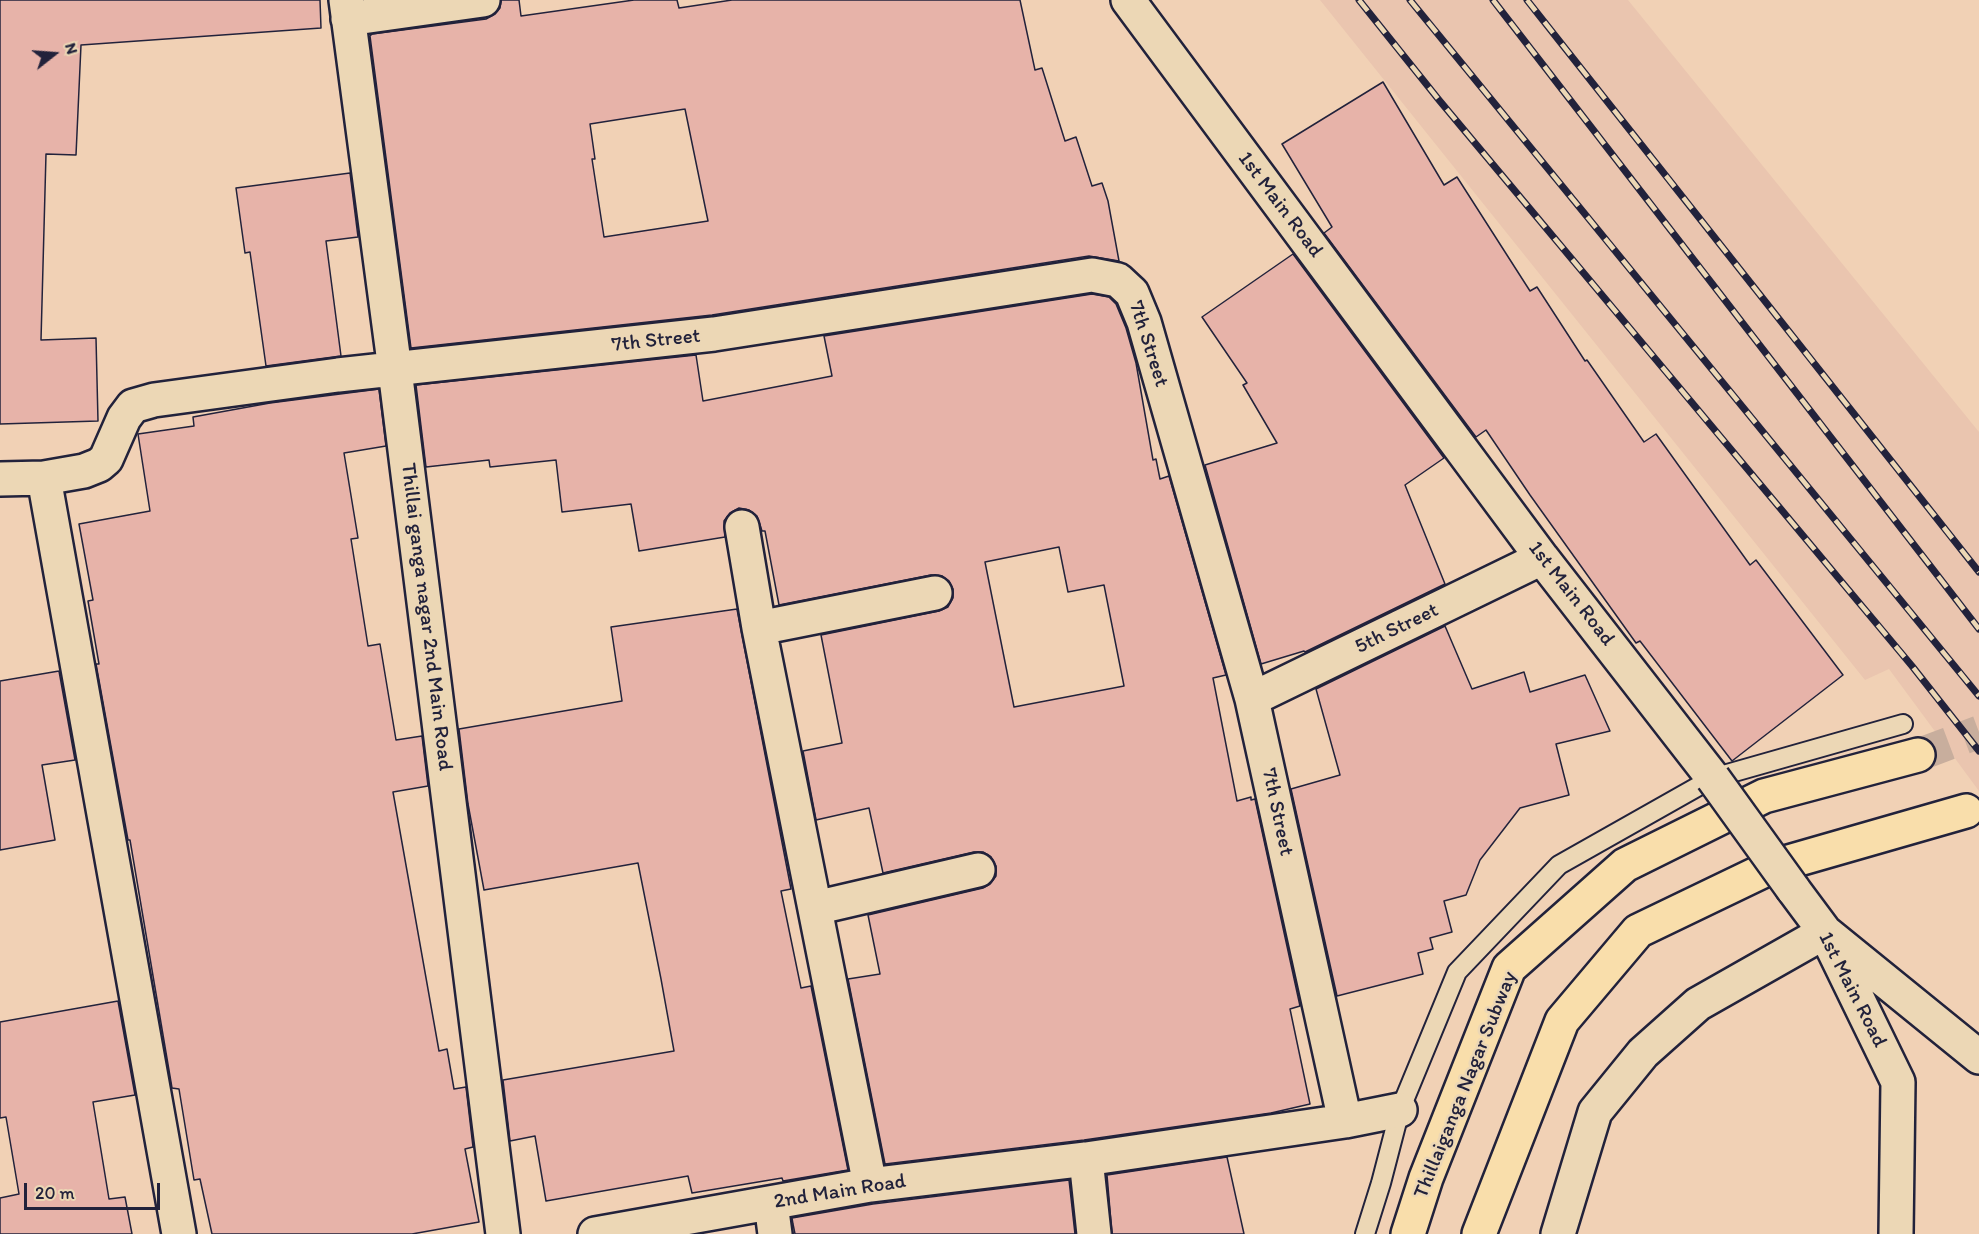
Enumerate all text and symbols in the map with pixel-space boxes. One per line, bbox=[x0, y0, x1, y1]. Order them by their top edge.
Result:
north arrow bbox=[24, 24, 84, 84]
text: N bbox=[61, 41, 82, 57]
street label: 1st Main Road bbox=[1232, 147, 1328, 263]
street label: 7th Street bbox=[1122, 298, 1174, 390]
street label: 7th Street bbox=[610, 324, 702, 358]
street label: Thillai ganga nagar 2nd Main Road bbox=[395, 462, 457, 772]
street label: 1st Main Road bbox=[1522, 536, 1620, 652]
street label: 5th Street bbox=[1351, 598, 1443, 660]
street label: 7th Street bbox=[1255, 766, 1299, 858]
street label: 1st Main Road bbox=[1812, 928, 1892, 1052]
street label: Thillaiganga Nagar Subway bbox=[1409, 968, 1523, 1202]
street label: 2nd Main Road bbox=[772, 1169, 908, 1215]
scale bar bbox=[27, 1171, 164, 1209]
text: 20 m bbox=[35, 1182, 75, 1204]

